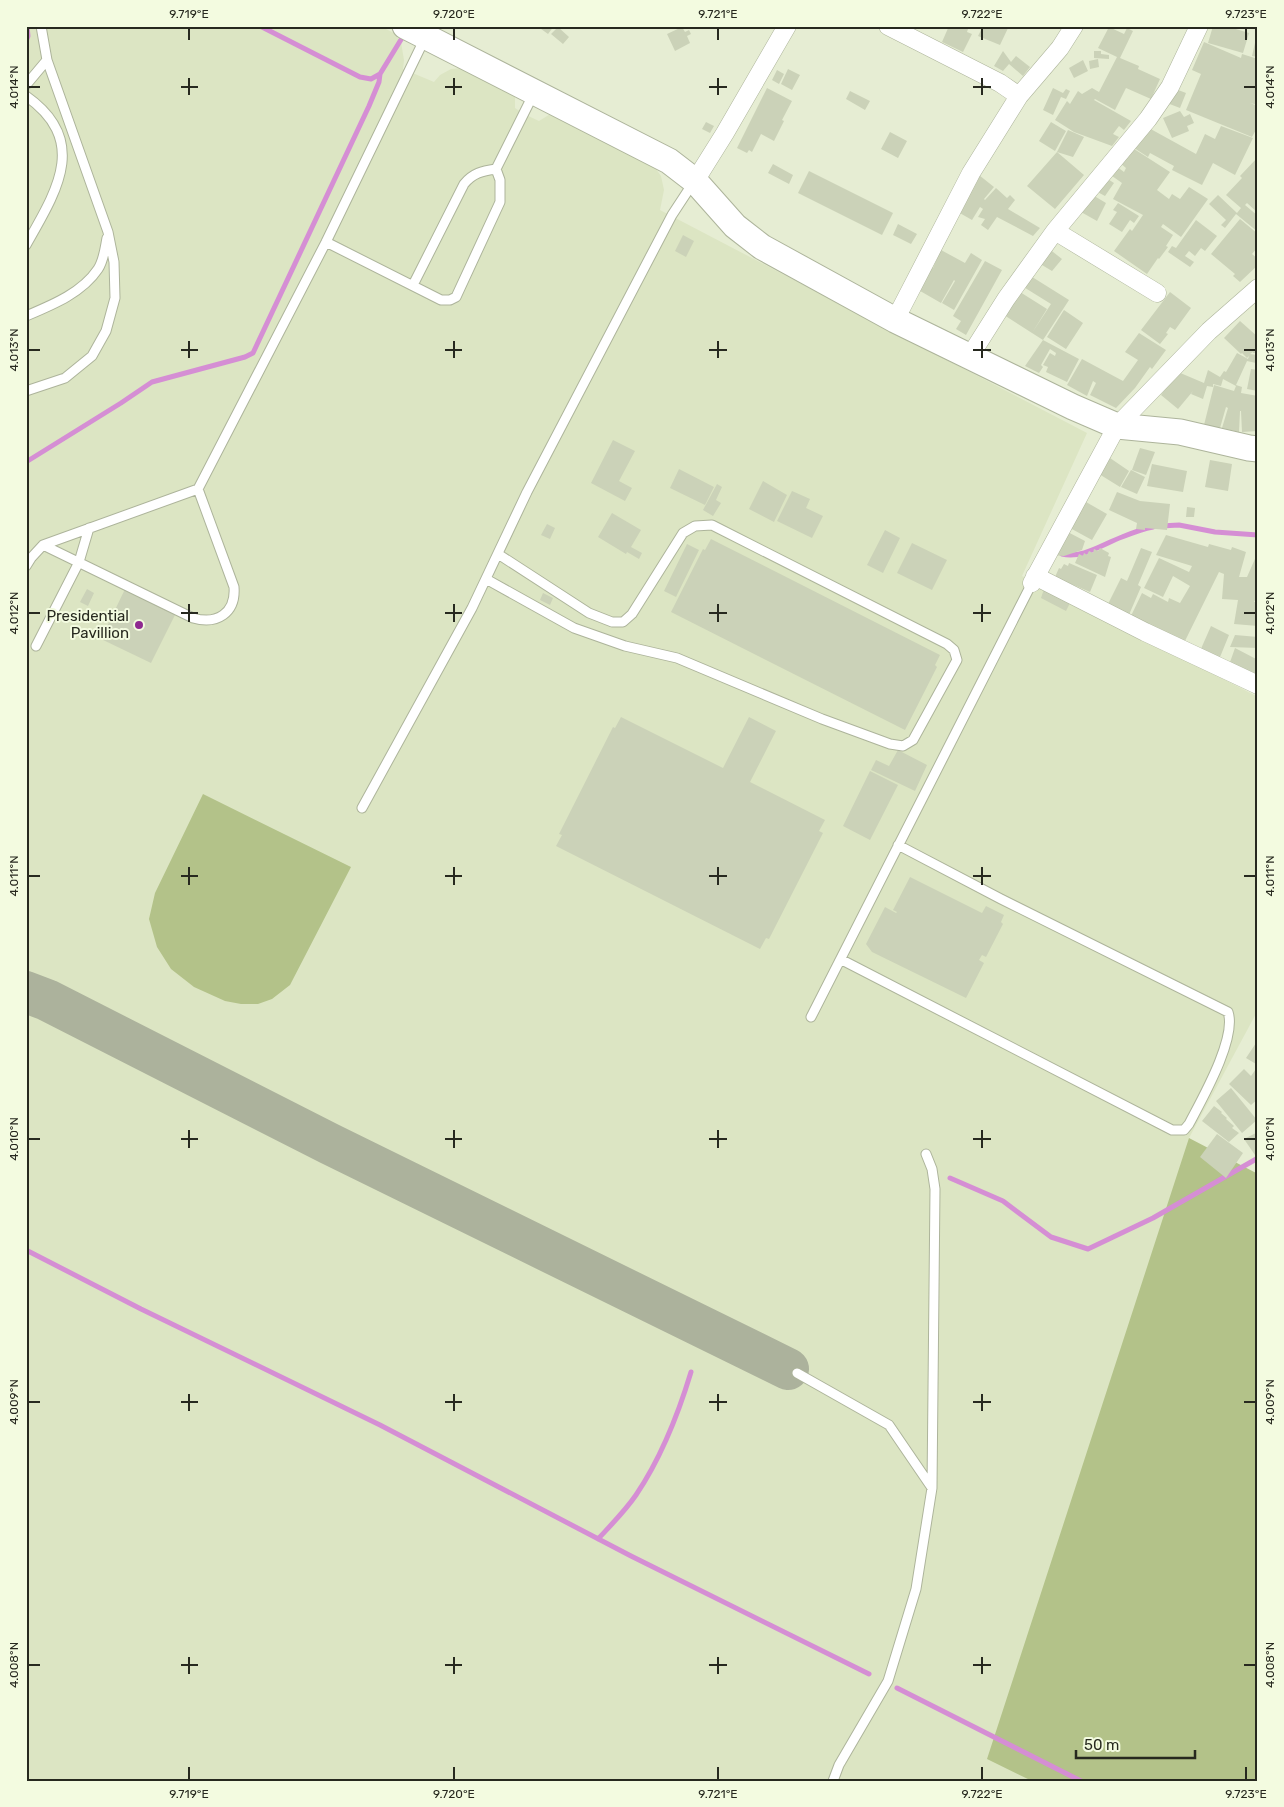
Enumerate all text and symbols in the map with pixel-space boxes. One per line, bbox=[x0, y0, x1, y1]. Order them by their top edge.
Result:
text: 9.719°E bbox=[169, 7, 209, 21]
text: 9.720°E bbox=[433, 7, 475, 21]
text: 9.721°E bbox=[698, 7, 738, 21]
text: 9.722°E bbox=[961, 7, 1003, 21]
text: 9.723°E bbox=[1225, 7, 1267, 21]
text: 4.014°N bbox=[7, 65, 21, 109]
text: 4.014°N bbox=[1263, 65, 1277, 109]
text: 4.013°N bbox=[7, 328, 21, 372]
text: 4.013°N bbox=[1263, 328, 1277, 372]
text: 4.012°N bbox=[7, 592, 21, 634]
text: 4.012°N bbox=[1263, 592, 1277, 634]
place label: Presidential Pavillion bbox=[46, 607, 129, 642]
marker: Presidential Pavillion bbox=[133, 619, 145, 631]
text: 4.011°N bbox=[7, 856, 21, 897]
text: 4.011°N bbox=[1263, 856, 1277, 897]
text: 4.010°N bbox=[7, 1117, 21, 1161]
text: 4.010°N bbox=[1263, 1117, 1277, 1161]
text: 4.009°N bbox=[7, 1379, 21, 1425]
text: 4.009°N bbox=[1263, 1379, 1277, 1425]
text: 4.008°N bbox=[7, 1642, 21, 1688]
text: 4.008°N bbox=[1263, 1642, 1277, 1688]
scale bar bbox=[1076, 1727, 1195, 1759]
text: 50 m bbox=[1084, 1736, 1119, 1754]
text: 9.719°E bbox=[169, 1787, 209, 1801]
text: 9.720°E bbox=[433, 1787, 475, 1801]
text: 9.721°E bbox=[698, 1787, 738, 1801]
text: 9.722°E bbox=[961, 1787, 1003, 1801]
text: 9.723°E bbox=[1225, 1787, 1267, 1801]

